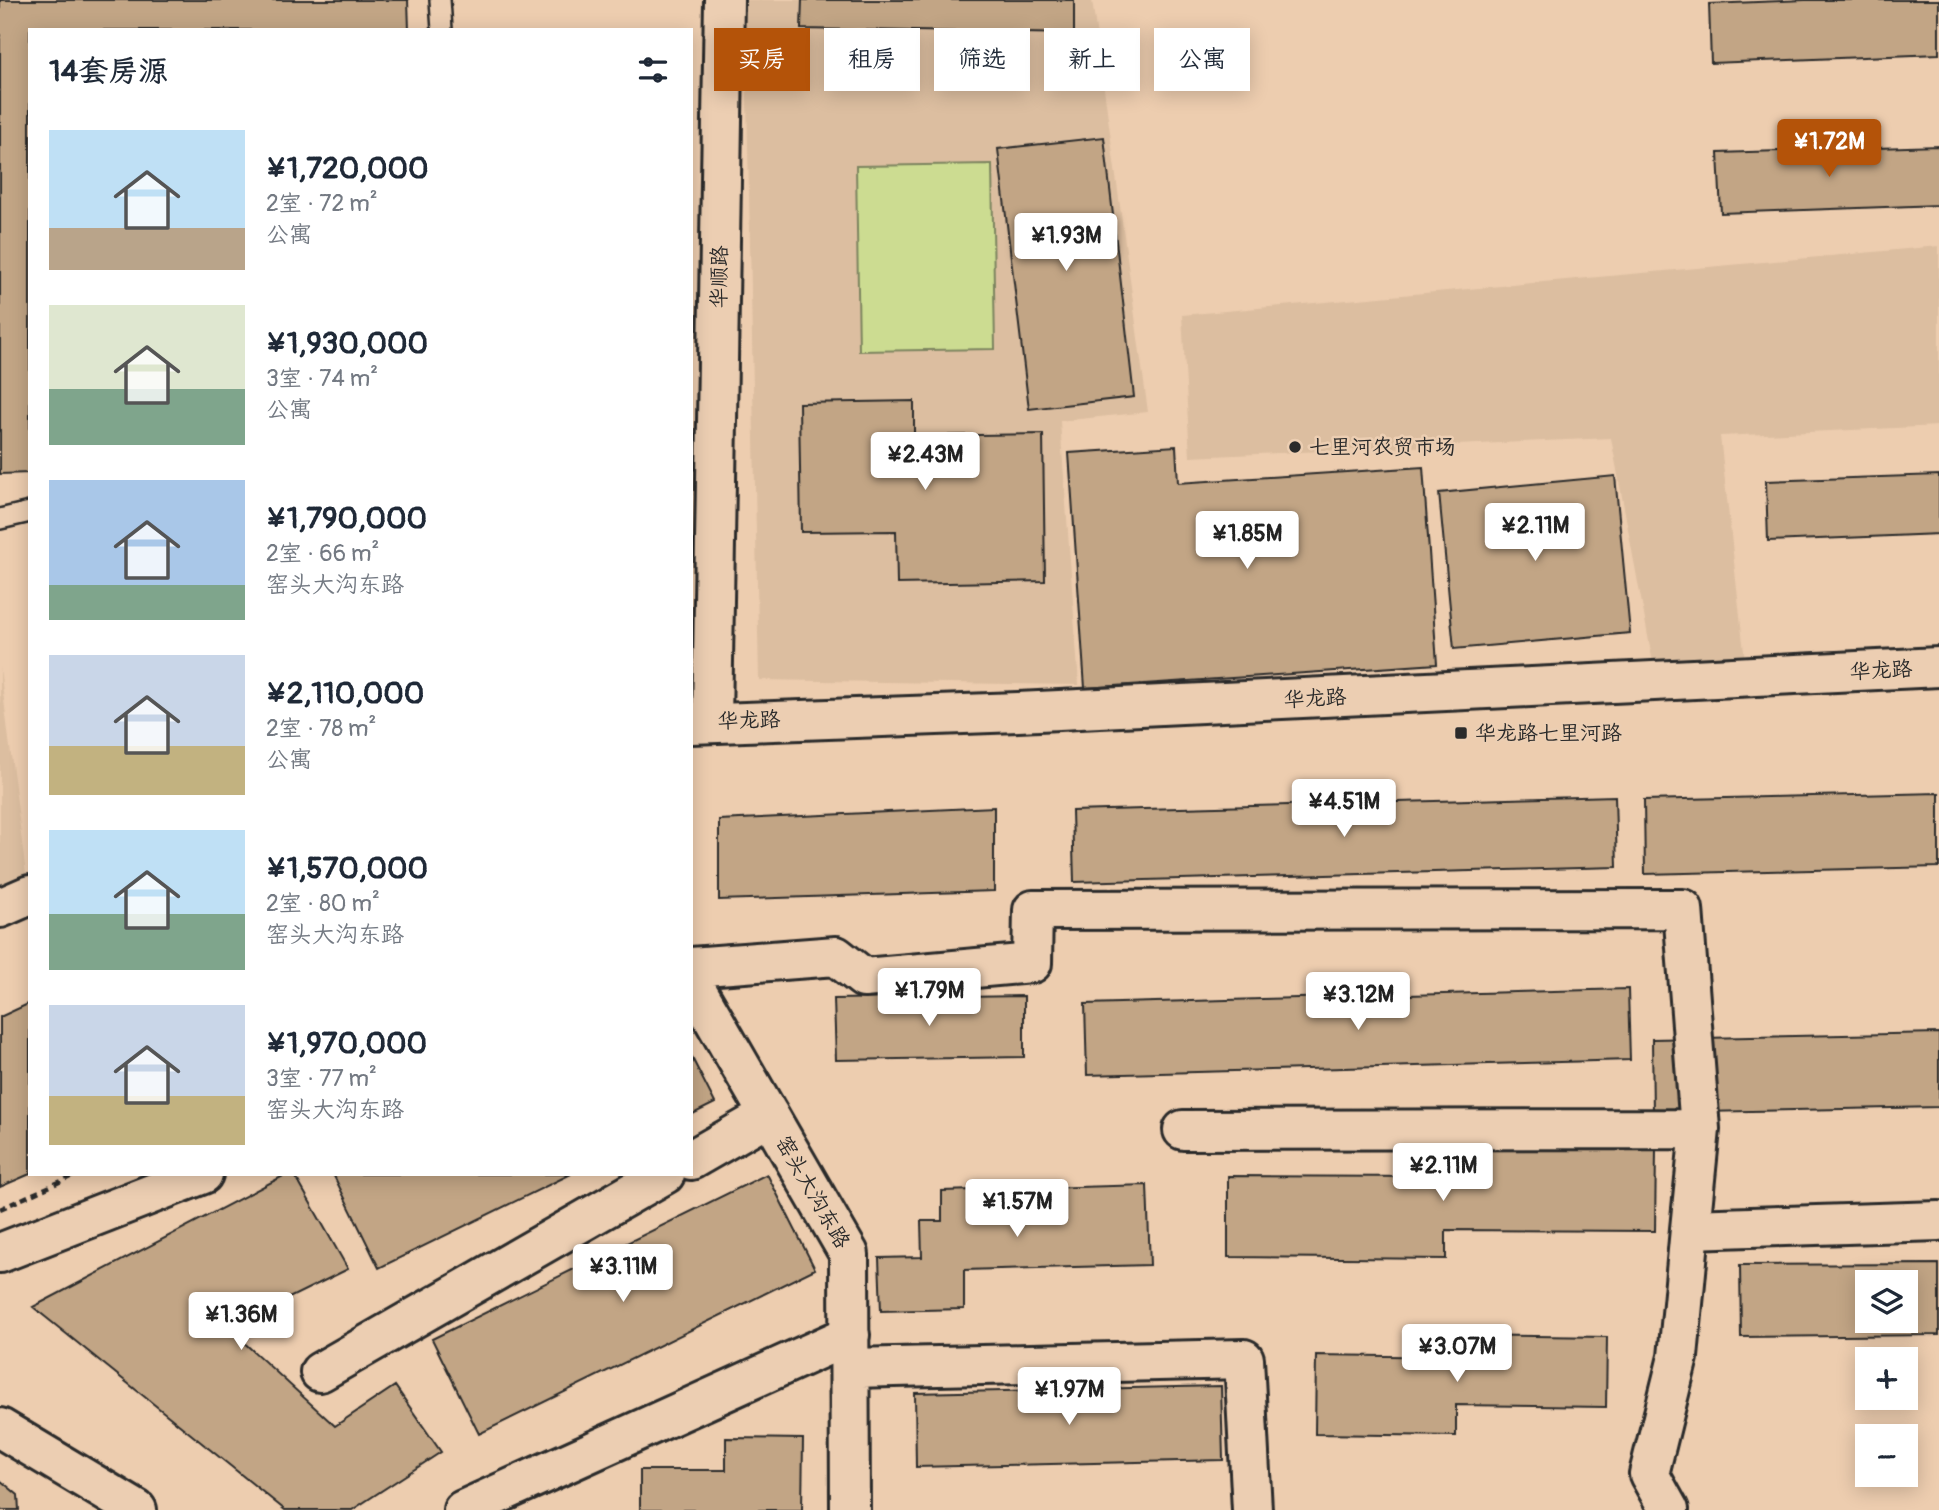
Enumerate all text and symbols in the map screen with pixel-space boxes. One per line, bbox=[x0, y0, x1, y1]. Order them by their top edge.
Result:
chip: 买房 bbox=[714, 28, 810, 91]
chip: 租房 bbox=[824, 28, 920, 91]
chip: 筛选 bbox=[934, 28, 1030, 91]
chip: 新上 bbox=[1044, 28, 1140, 91]
chip: 公寓 bbox=[1154, 28, 1250, 91]
icon: filters bbox=[634, 51, 672, 89]
text: 14套房源 bbox=[49, 53, 168, 90]
pin: ¥1.72M bbox=[1772, 120, 1886, 179]
text: ¥1.72M bbox=[1793, 127, 1865, 156]
text: ¥1,720,000 bbox=[266, 150, 428, 187]
icon: home bbox=[105, 158, 189, 242]
text: 2室 · 72 m² bbox=[266, 189, 378, 218]
pin: ¥1.93M bbox=[1009, 214, 1123, 273]
text: 公寓 bbox=[266, 220, 312, 249]
text: ¥1.93M bbox=[1030, 221, 1102, 250]
street label: 华顺路 bbox=[705, 245, 734, 309]
text: ¥1,930,000 bbox=[266, 325, 428, 362]
icon: home bbox=[105, 333, 189, 417]
text: 3室 · 74 m² bbox=[266, 364, 378, 393]
text: 公寓 bbox=[266, 395, 312, 424]
pin: ¥2.43M bbox=[868, 433, 982, 492]
place label: 七里河农贸市场 bbox=[1309, 434, 1456, 461]
marker: 七里河农贸市场 bbox=[1287, 439, 1303, 455]
text: ¥2.43M bbox=[887, 440, 963, 469]
text: ¥1,790,000 bbox=[266, 500, 427, 537]
pin: ¥2.11M bbox=[1478, 504, 1592, 563]
icon: home bbox=[105, 508, 189, 592]
text: ¥2.11M bbox=[1501, 511, 1569, 540]
pin: ¥1.85M bbox=[1190, 512, 1304, 571]
text: ¥1.85M bbox=[1212, 519, 1282, 548]
text: 2室 · 66 m² bbox=[266, 539, 379, 568]
text: 窑头大沟东路 bbox=[266, 570, 404, 599]
street label: 华龙路 bbox=[1849, 655, 1913, 686]
text: ¥2,110,000 bbox=[266, 675, 424, 712]
icon: home bbox=[105, 683, 189, 767]
street label: 华龙路 bbox=[1283, 683, 1347, 714]
street label: 华龙路 bbox=[717, 706, 781, 735]
text: 2室 · 78 m² bbox=[266, 714, 376, 743]
place label: 华龙路七里河路 bbox=[1475, 720, 1622, 747]
marker: 华龙路七里河路 bbox=[1453, 725, 1469, 741]
text: 公寓 bbox=[266, 745, 312, 774]
pin: ¥4.51M bbox=[1287, 780, 1401, 839]
text: ¥4.51M bbox=[1308, 787, 1380, 816]
text: ¥1,570,000 bbox=[266, 850, 428, 887]
icon: home bbox=[105, 858, 189, 942]
text: 2室 · 80 m² bbox=[266, 889, 380, 918]
text: 窑头大沟东路 bbox=[266, 920, 404, 949]
pin: ¥1.79M bbox=[872, 968, 986, 1028]
pin: ¥3.12M bbox=[1301, 972, 1415, 1032]
text: ¥1.79M bbox=[894, 976, 964, 1005]
text: ¥3.12M bbox=[1322, 980, 1394, 1009]
text: ¥1,970,000 bbox=[266, 1025, 427, 1062]
icon: home bbox=[105, 1033, 189, 1117]
text: 3室 · 77 m² bbox=[266, 1064, 377, 1093]
text: 窑头大沟东路 bbox=[266, 1095, 404, 1124]
street label: 窑头大沟东路 bbox=[769, 1131, 856, 1254]
pin: ¥2.11M bbox=[1386, 1144, 1500, 1203]
text: ¥2.11M bbox=[1409, 1151, 1477, 1180]
pin: ¥1.57M bbox=[960, 1180, 1074, 1239]
text: ¥1.57M bbox=[981, 1187, 1053, 1216]
pin: ¥3.11M bbox=[566, 1244, 680, 1304]
text: ¥3.11M bbox=[589, 1252, 657, 1281]
map controls bbox=[1855, 1270, 1918, 1487]
button: layers bbox=[1855, 1270, 1918, 1333]
pin: ¥1.36M bbox=[184, 1292, 298, 1352]
text: ¥1.36M bbox=[205, 1300, 277, 1329]
pin: ¥3.07M bbox=[1400, 1324, 1514, 1384]
text: ¥3.07M bbox=[1418, 1332, 1496, 1361]
button: + bbox=[1855, 1347, 1918, 1410]
pin: ¥1.97M bbox=[1012, 1368, 1126, 1427]
text: ¥1.97M bbox=[1034, 1375, 1104, 1404]
button: − bbox=[1855, 1424, 1918, 1487]

